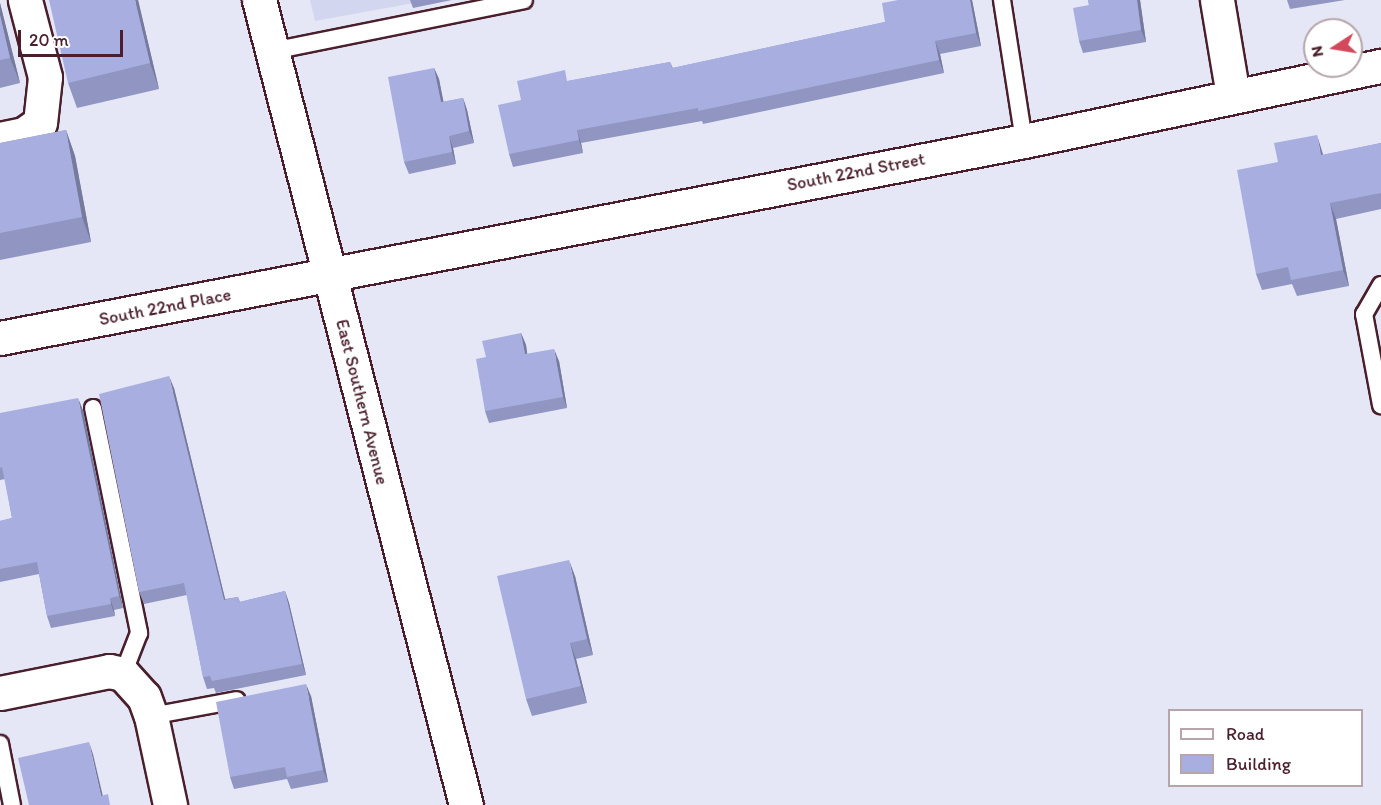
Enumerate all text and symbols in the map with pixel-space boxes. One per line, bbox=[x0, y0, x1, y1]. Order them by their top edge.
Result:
scale bar bbox=[21, 18, 126, 56]
north arrow bbox=[1303, 18, 1363, 78]
text: 20 m bbox=[29, 29, 69, 51]
text: N bbox=[1306, 44, 1327, 59]
street label: South 22nd Street bbox=[785, 148, 927, 196]
street label: South 22nd Place bbox=[97, 284, 233, 330]
street label: East Southern Avenue bbox=[331, 317, 393, 487]
legend bbox=[1168, 709, 1363, 787]
text: Road bbox=[1226, 723, 1265, 745]
text: Building bbox=[1226, 753, 1291, 775]

